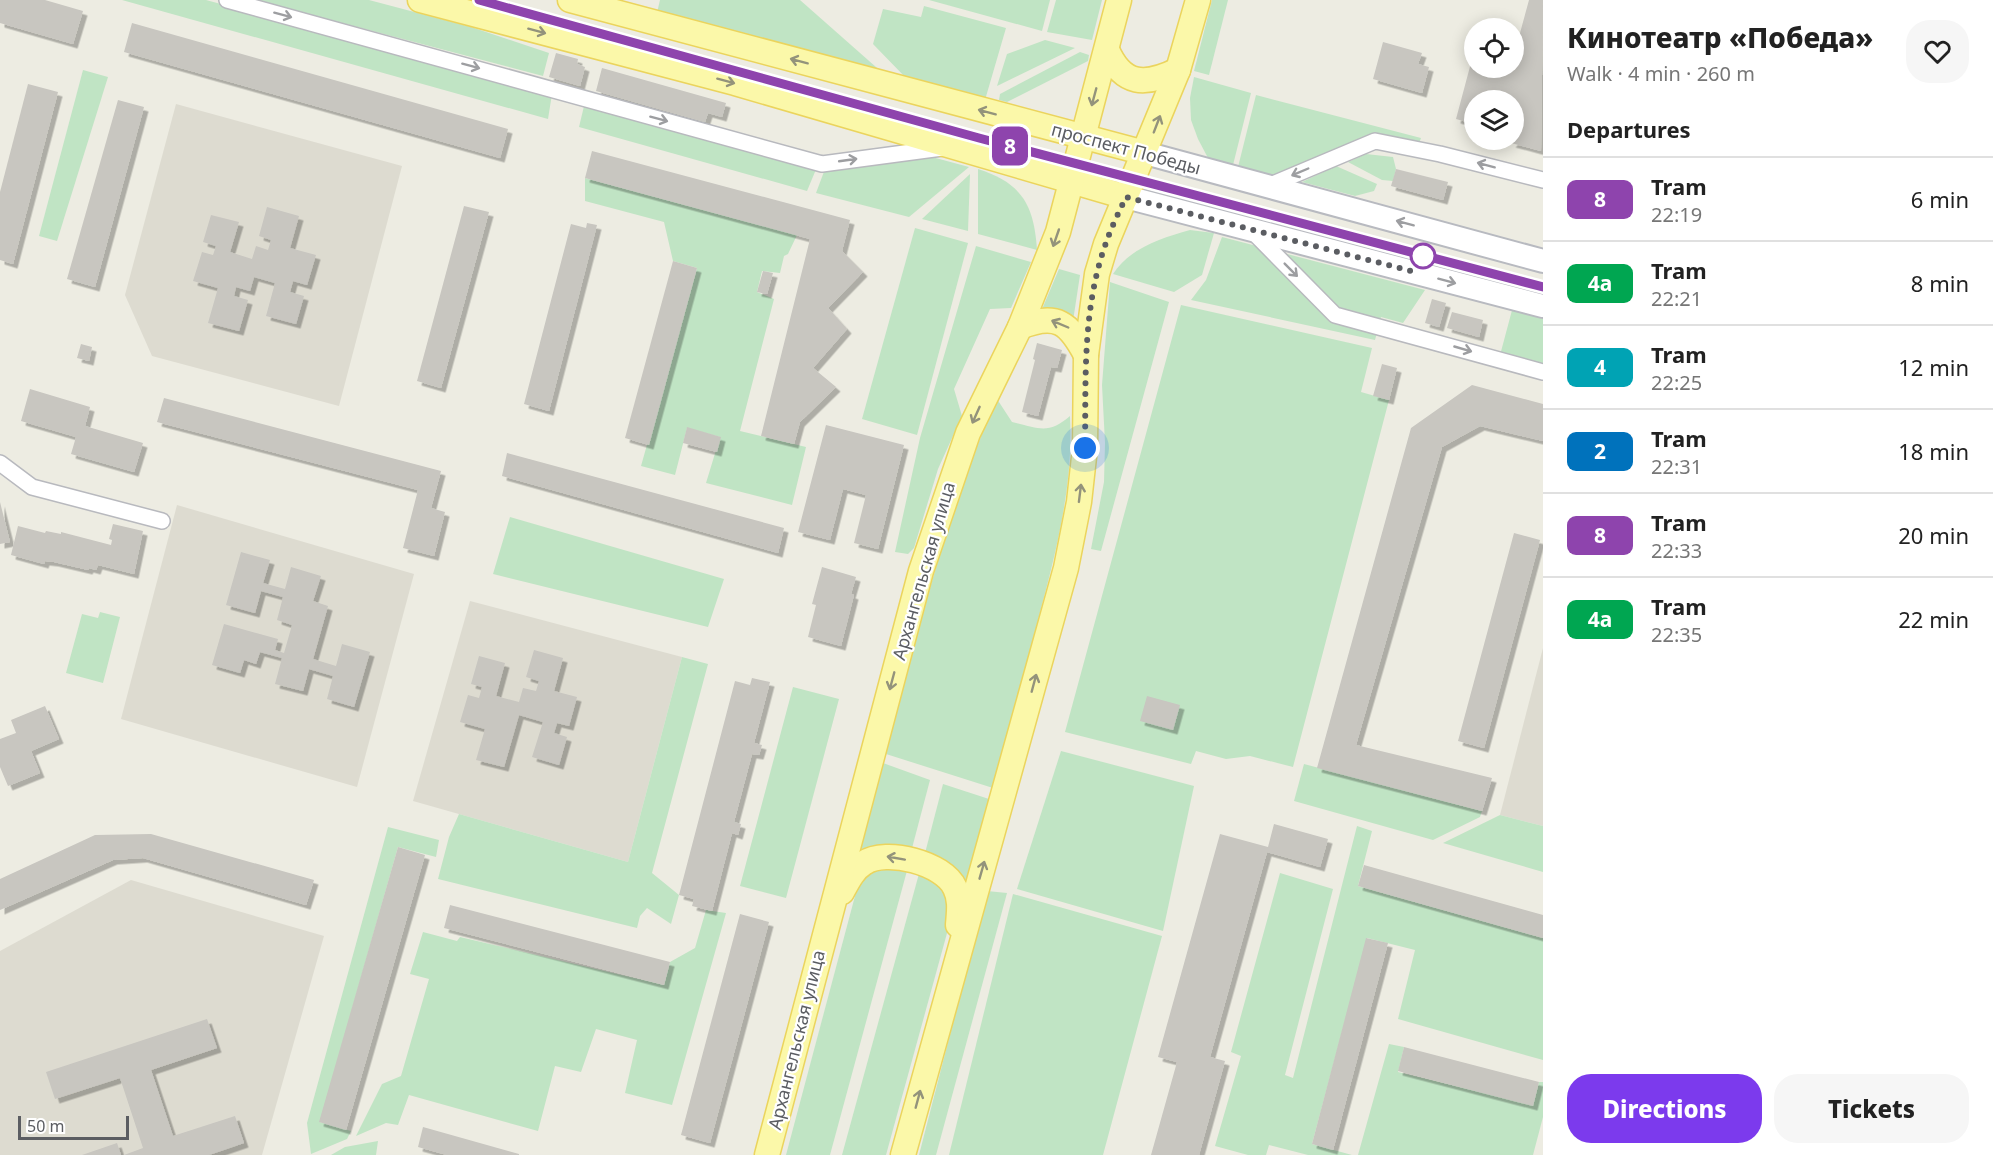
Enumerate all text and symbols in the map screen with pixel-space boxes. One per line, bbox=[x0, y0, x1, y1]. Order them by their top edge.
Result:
one-way arrow bbox=[273, 10, 292, 22]
map controls bbox=[1464, 18, 1524, 150]
button: locate bbox=[1464, 18, 1524, 78]
text: Кинотеатр «Победа» bbox=[1567, 18, 1873, 56]
button: heart bbox=[1906, 20, 1969, 83]
one-way arrow bbox=[527, 26, 546, 37]
one-way arrow bbox=[789, 54, 808, 66]
text: Walk · 4 min · 260 m bbox=[1567, 60, 1755, 87]
one-way arrow bbox=[461, 61, 480, 73]
one-way arrow bbox=[716, 76, 735, 87]
one-way arrow bbox=[1088, 88, 1100, 107]
button: layers bbox=[1464, 90, 1524, 150]
one-way arrow bbox=[977, 106, 996, 118]
one-way arrow bbox=[649, 113, 668, 125]
text: Departures bbox=[1567, 114, 1691, 144]
one-way arrow bbox=[1152, 115, 1163, 133]
street label: проспект Победы bbox=[1049, 117, 1204, 180]
line badge: 8 bbox=[990, 126, 1030, 166]
text: 8 bbox=[1004, 132, 1016, 160]
one-way arrow bbox=[837, 155, 857, 166]
one-way arrow bbox=[1477, 159, 1496, 171]
one-way arrow bbox=[1292, 167, 1310, 178]
text: Tram bbox=[1651, 171, 1707, 201]
text: 6 min bbox=[1911, 184, 1969, 214]
text: 8 bbox=[1594, 185, 1606, 213]
text: 22:19 bbox=[1651, 201, 1702, 228]
one-way arrow bbox=[1396, 217, 1415, 229]
one-way arrow bbox=[1050, 228, 1061, 247]
unlabelled marker bbox=[1410, 243, 1436, 269]
text: Tram bbox=[1651, 255, 1707, 285]
one-way arrow bbox=[1284, 263, 1299, 278]
text: 8 min bbox=[1911, 268, 1969, 298]
text: 4а bbox=[1588, 269, 1612, 297]
one-way arrow bbox=[1437, 275, 1456, 287]
text: 22:21 bbox=[1651, 285, 1702, 312]
one-way arrow bbox=[1051, 318, 1069, 329]
text: Tram bbox=[1651, 339, 1707, 369]
one-way arrow bbox=[1453, 344, 1472, 356]
text: 12 min bbox=[1898, 352, 1969, 382]
text: 4 bbox=[1594, 353, 1606, 381]
text: 22:25 bbox=[1651, 369, 1702, 396]
one-way arrow bbox=[970, 406, 981, 424]
text: Tram bbox=[1651, 423, 1707, 453]
your location bbox=[1070, 433, 1100, 463]
text: 18 min bbox=[1898, 436, 1969, 466]
text: 2 bbox=[1594, 437, 1606, 465]
text: 22:31 bbox=[1651, 453, 1702, 480]
street label: Архангельская улица bbox=[886, 479, 960, 663]
one-way arrow bbox=[1075, 484, 1086, 504]
text: Tram bbox=[1651, 507, 1707, 537]
text: 20 min bbox=[1898, 520, 1969, 550]
text: 8 bbox=[1594, 521, 1606, 549]
text: 22:33 bbox=[1651, 537, 1702, 564]
text: Tram bbox=[1651, 591, 1707, 621]
text: 22 min bbox=[1898, 604, 1969, 634]
text: 4а bbox=[1588, 605, 1612, 633]
text: 22:35 bbox=[1651, 621, 1702, 648]
one-way arrow bbox=[885, 671, 897, 690]
one-way arrow bbox=[1029, 673, 1041, 692]
one-way arrow bbox=[886, 852, 906, 863]
one-way arrow bbox=[977, 861, 988, 880]
street label: Архангельская улица bbox=[762, 948, 830, 1132]
button: Directions bbox=[1567, 1074, 1762, 1143]
button: Tickets bbox=[1774, 1074, 1969, 1143]
one-way arrow bbox=[913, 1089, 924, 1108]
scale bar bbox=[18, 1113, 129, 1140]
text: 50 m bbox=[27, 1115, 64, 1137]

